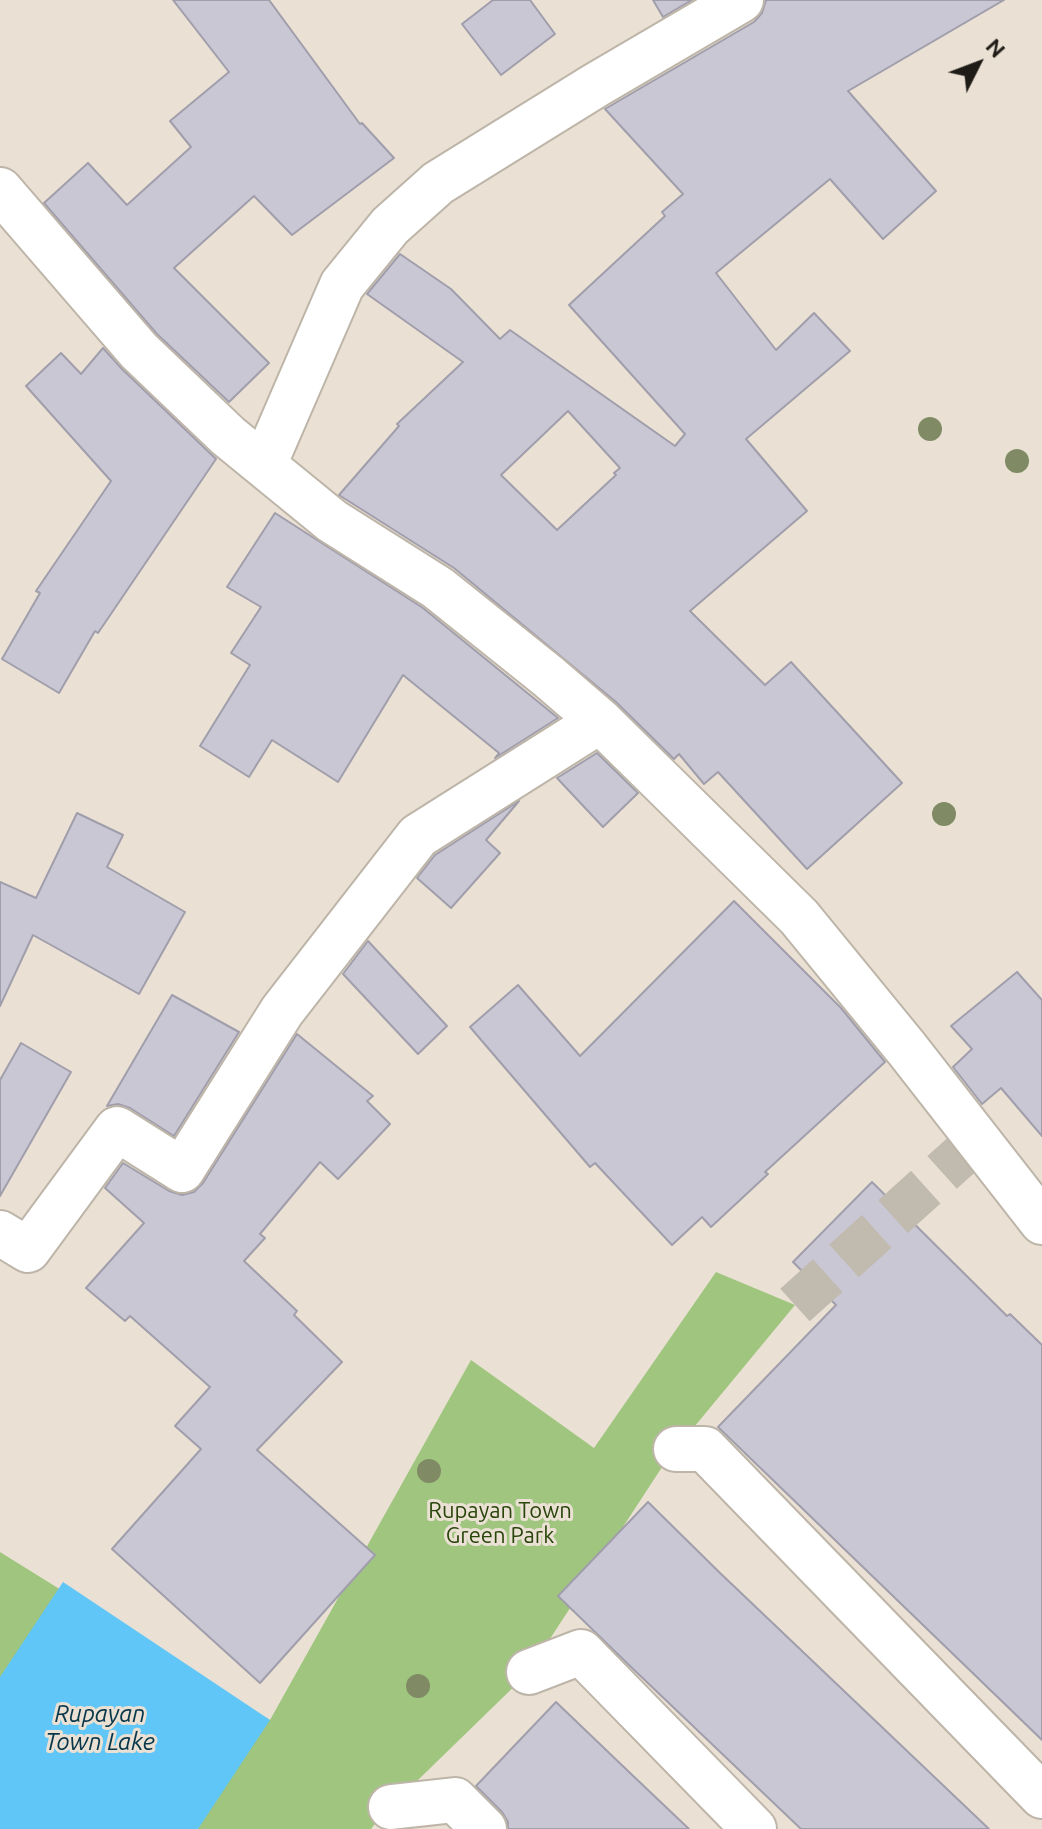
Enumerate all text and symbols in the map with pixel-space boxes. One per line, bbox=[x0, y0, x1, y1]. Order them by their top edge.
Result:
north arrow bbox=[938, 24, 1018, 104]
text: N bbox=[981, 33, 1011, 62]
park label: Rupayan Town Green Park bbox=[428, 1498, 572, 1550]
water label: Rupayan Town Lake bbox=[45, 1700, 155, 1756]

